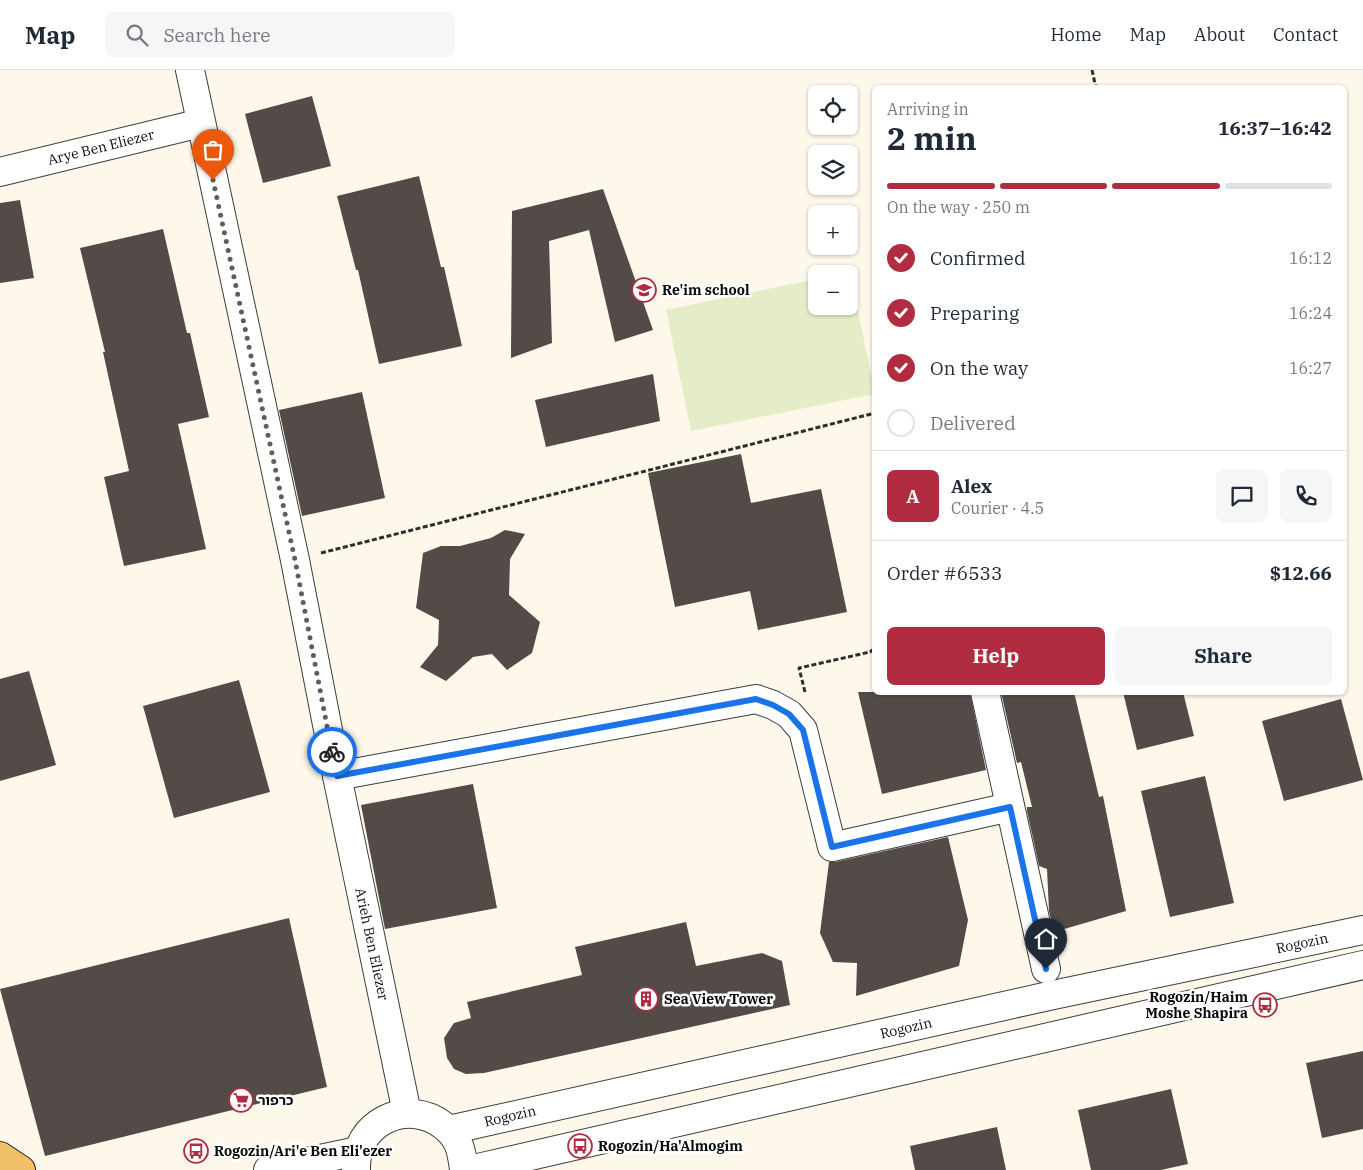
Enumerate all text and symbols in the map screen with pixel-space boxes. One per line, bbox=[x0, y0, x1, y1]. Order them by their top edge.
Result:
search box bbox=[105, 12, 455, 57]
text: Map bbox=[25, 19, 75, 51]
icon: search bbox=[123, 21, 151, 49]
text: Search here bbox=[163, 23, 270, 47]
text: Home bbox=[1050, 23, 1102, 46]
text: Map bbox=[1130, 23, 1166, 46]
text: About bbox=[1194, 23, 1245, 46]
text: Contact bbox=[1273, 23, 1338, 46]
map controls bbox=[808, 85, 858, 315]
button: locate bbox=[808, 85, 858, 135]
text: Arriving in bbox=[887, 99, 969, 119]
text: 16:37–16:42 bbox=[1218, 116, 1332, 140]
text: 2 min bbox=[887, 117, 977, 159]
street label: Arye Ben Eliezer bbox=[46, 125, 157, 169]
pin bbox=[192, 129, 234, 180]
icon: bag bbox=[199, 136, 227, 164]
button: layers bbox=[808, 145, 858, 195]
text: On the way · 250 m bbox=[887, 197, 1030, 217]
button: + bbox=[808, 205, 858, 255]
icon: check bbox=[887, 244, 915, 272]
text: Confirmed bbox=[930, 246, 1025, 270]
text: 16:12 bbox=[1289, 248, 1332, 268]
button: − bbox=[808, 265, 858, 315]
school or university icon: Re'im school bbox=[631, 277, 657, 303]
place label: Re'im school bbox=[662, 281, 750, 299]
icon: check bbox=[887, 299, 915, 327]
text: Preparing bbox=[930, 301, 1019, 325]
text: 16:24 bbox=[1289, 303, 1332, 323]
icon: check bbox=[887, 354, 915, 382]
text: On the way bbox=[930, 356, 1028, 380]
text: 16:27 bbox=[1289, 358, 1332, 378]
text: Delivered bbox=[930, 411, 1016, 435]
button: chat bbox=[1216, 470, 1268, 522]
button: phone bbox=[1280, 470, 1332, 522]
text: Alex bbox=[951, 474, 992, 498]
text: A bbox=[906, 484, 920, 508]
text: Courier · 4.5 bbox=[951, 498, 1044, 518]
text: Order #6533 bbox=[887, 561, 1002, 585]
text: $12.66 bbox=[1270, 561, 1332, 585]
button: Help bbox=[887, 627, 1105, 685]
button: Share bbox=[1115, 627, 1332, 685]
courier bbox=[307, 727, 357, 777]
icon: bike bbox=[318, 738, 346, 766]
street label: Arieh Ben Eliezer bbox=[351, 886, 393, 1003]
pin bbox=[1025, 918, 1067, 969]
icon: home bbox=[1032, 925, 1060, 953]
street label: Rogozin bbox=[1274, 929, 1330, 957]
building icon: Sea View Tower bbox=[633, 986, 659, 1012]
place label: Rogozin/Haim Moshe Shapira bbox=[1146, 988, 1248, 1022]
place label: Sea View Tower bbox=[664, 990, 773, 1008]
bus stop icon: Rogozin/Haim Moshe Shapira bbox=[1252, 992, 1278, 1018]
street label: Rogozin bbox=[878, 1013, 934, 1043]
supermarket icon: כרפור bbox=[228, 1087, 254, 1113]
place label: כרפור bbox=[258, 1091, 293, 1109]
street label: Rogozin bbox=[482, 1101, 538, 1131]
bus stop icon: Rogozin/Ha'Almogim bbox=[567, 1133, 593, 1159]
place label: Rogozin/Ha'Almogim bbox=[598, 1137, 743, 1155]
bus stop icon: Rogozin/Ari'e Ben Eli'ezer bbox=[183, 1138, 209, 1164]
place label: Rogozin/Ari'e Ben Eli'ezer bbox=[214, 1142, 392, 1160]

